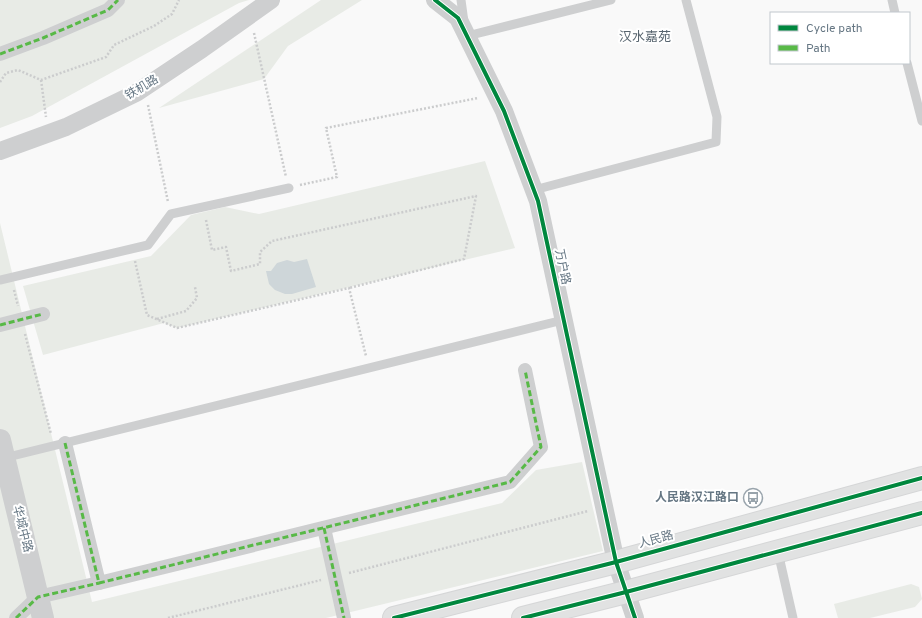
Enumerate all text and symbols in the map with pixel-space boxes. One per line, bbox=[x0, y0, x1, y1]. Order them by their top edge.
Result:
legend bbox=[770, 12, 910, 64]
text: Cycle path bbox=[806, 21, 863, 37]
district label: 汉水嘉苑 bbox=[619, 30, 671, 46]
text: Path bbox=[806, 41, 831, 57]
street label: 铁机路 bbox=[122, 72, 162, 104]
street label: 万户路 bbox=[550, 248, 574, 286]
bus stop icon: 人民路汉江路口 bbox=[742, 487, 764, 509]
place label: 人民路汉江路口 bbox=[655, 490, 739, 506]
street label: 华城中路 bbox=[8, 504, 36, 554]
street label: 人民路 bbox=[637, 528, 675, 552]

